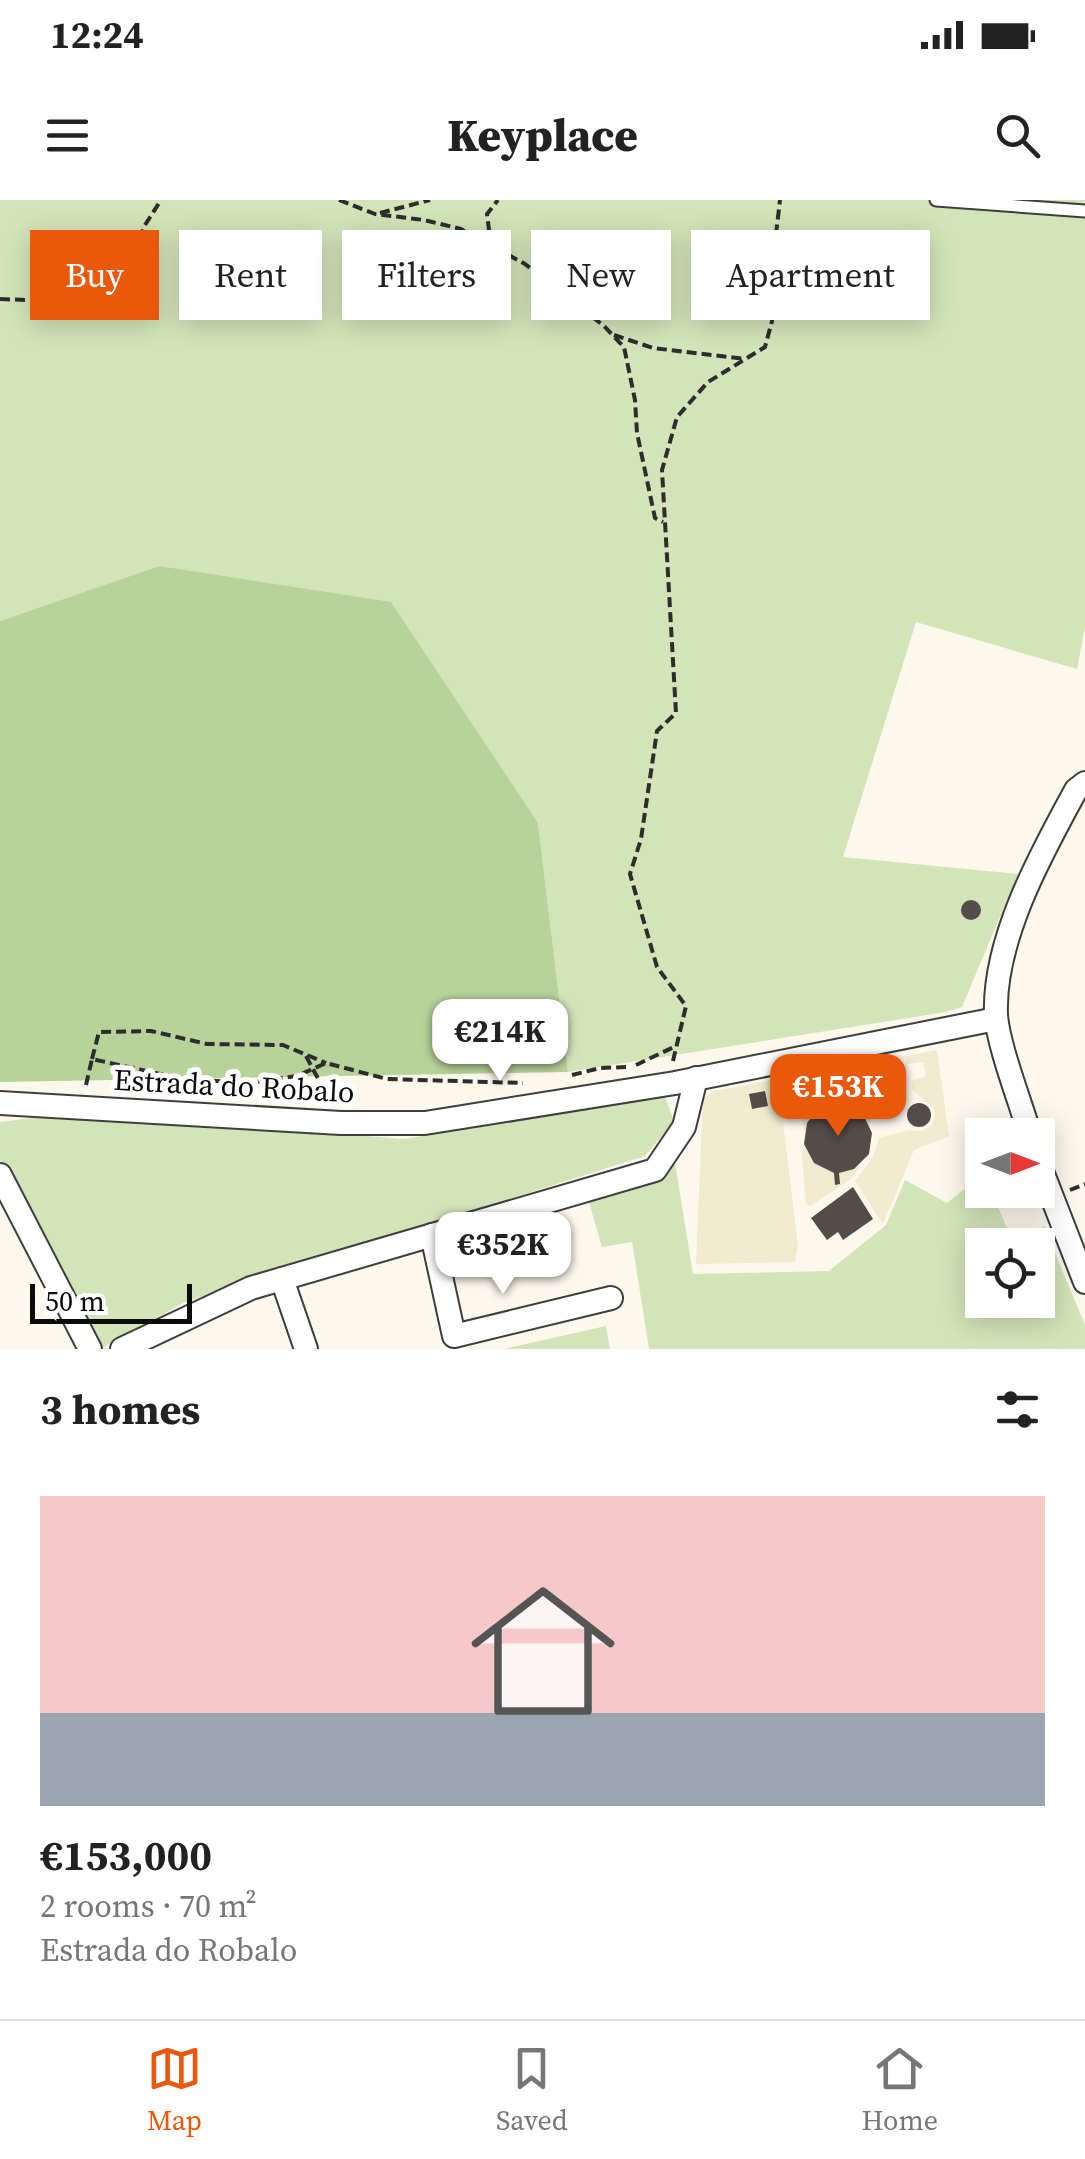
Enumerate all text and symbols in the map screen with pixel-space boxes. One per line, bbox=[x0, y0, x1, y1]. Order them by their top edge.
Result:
text: 12:24 bbox=[50, 9, 144, 61]
text: Keyplace bbox=[447, 104, 638, 166]
icon: menu bbox=[40, 108, 95, 163]
icon: search bbox=[990, 108, 1045, 163]
chip: Buy bbox=[30, 230, 159, 320]
chip: Rent bbox=[179, 230, 322, 320]
chip: Filters bbox=[342, 230, 511, 320]
chip: New bbox=[531, 230, 671, 320]
chip: Apartment bbox=[691, 230, 930, 320]
pin: €214K bbox=[430, 999, 570, 1084]
text: €214K bbox=[454, 1009, 546, 1053]
pin: €153K bbox=[768, 1054, 908, 1139]
street label: Estrada do Robalo bbox=[112, 1059, 356, 1112]
text: €153K bbox=[792, 1064, 884, 1108]
north arrow bbox=[965, 1118, 1055, 1208]
map controls bbox=[965, 1118, 1055, 1318]
pin: €352K bbox=[433, 1212, 573, 1297]
text: €352K bbox=[457, 1222, 549, 1266]
button: locate bbox=[965, 1228, 1055, 1318]
scale bar bbox=[30, 1279, 192, 1324]
text: 50 m bbox=[45, 1282, 105, 1320]
text: 3 homes bbox=[40, 1380, 200, 1438]
icon: filters bbox=[990, 1382, 1045, 1437]
icon: home bbox=[453, 1561, 633, 1741]
text: €153,000 bbox=[40, 1826, 212, 1884]
text: 2 rooms · 70 m² bbox=[40, 1884, 257, 1928]
text: Estrada do Robalo bbox=[40, 1928, 297, 1972]
tab: Map bbox=[147, 2041, 202, 2139]
tab: Saved bbox=[496, 2041, 568, 2139]
tab: Home bbox=[862, 2041, 938, 2139]

